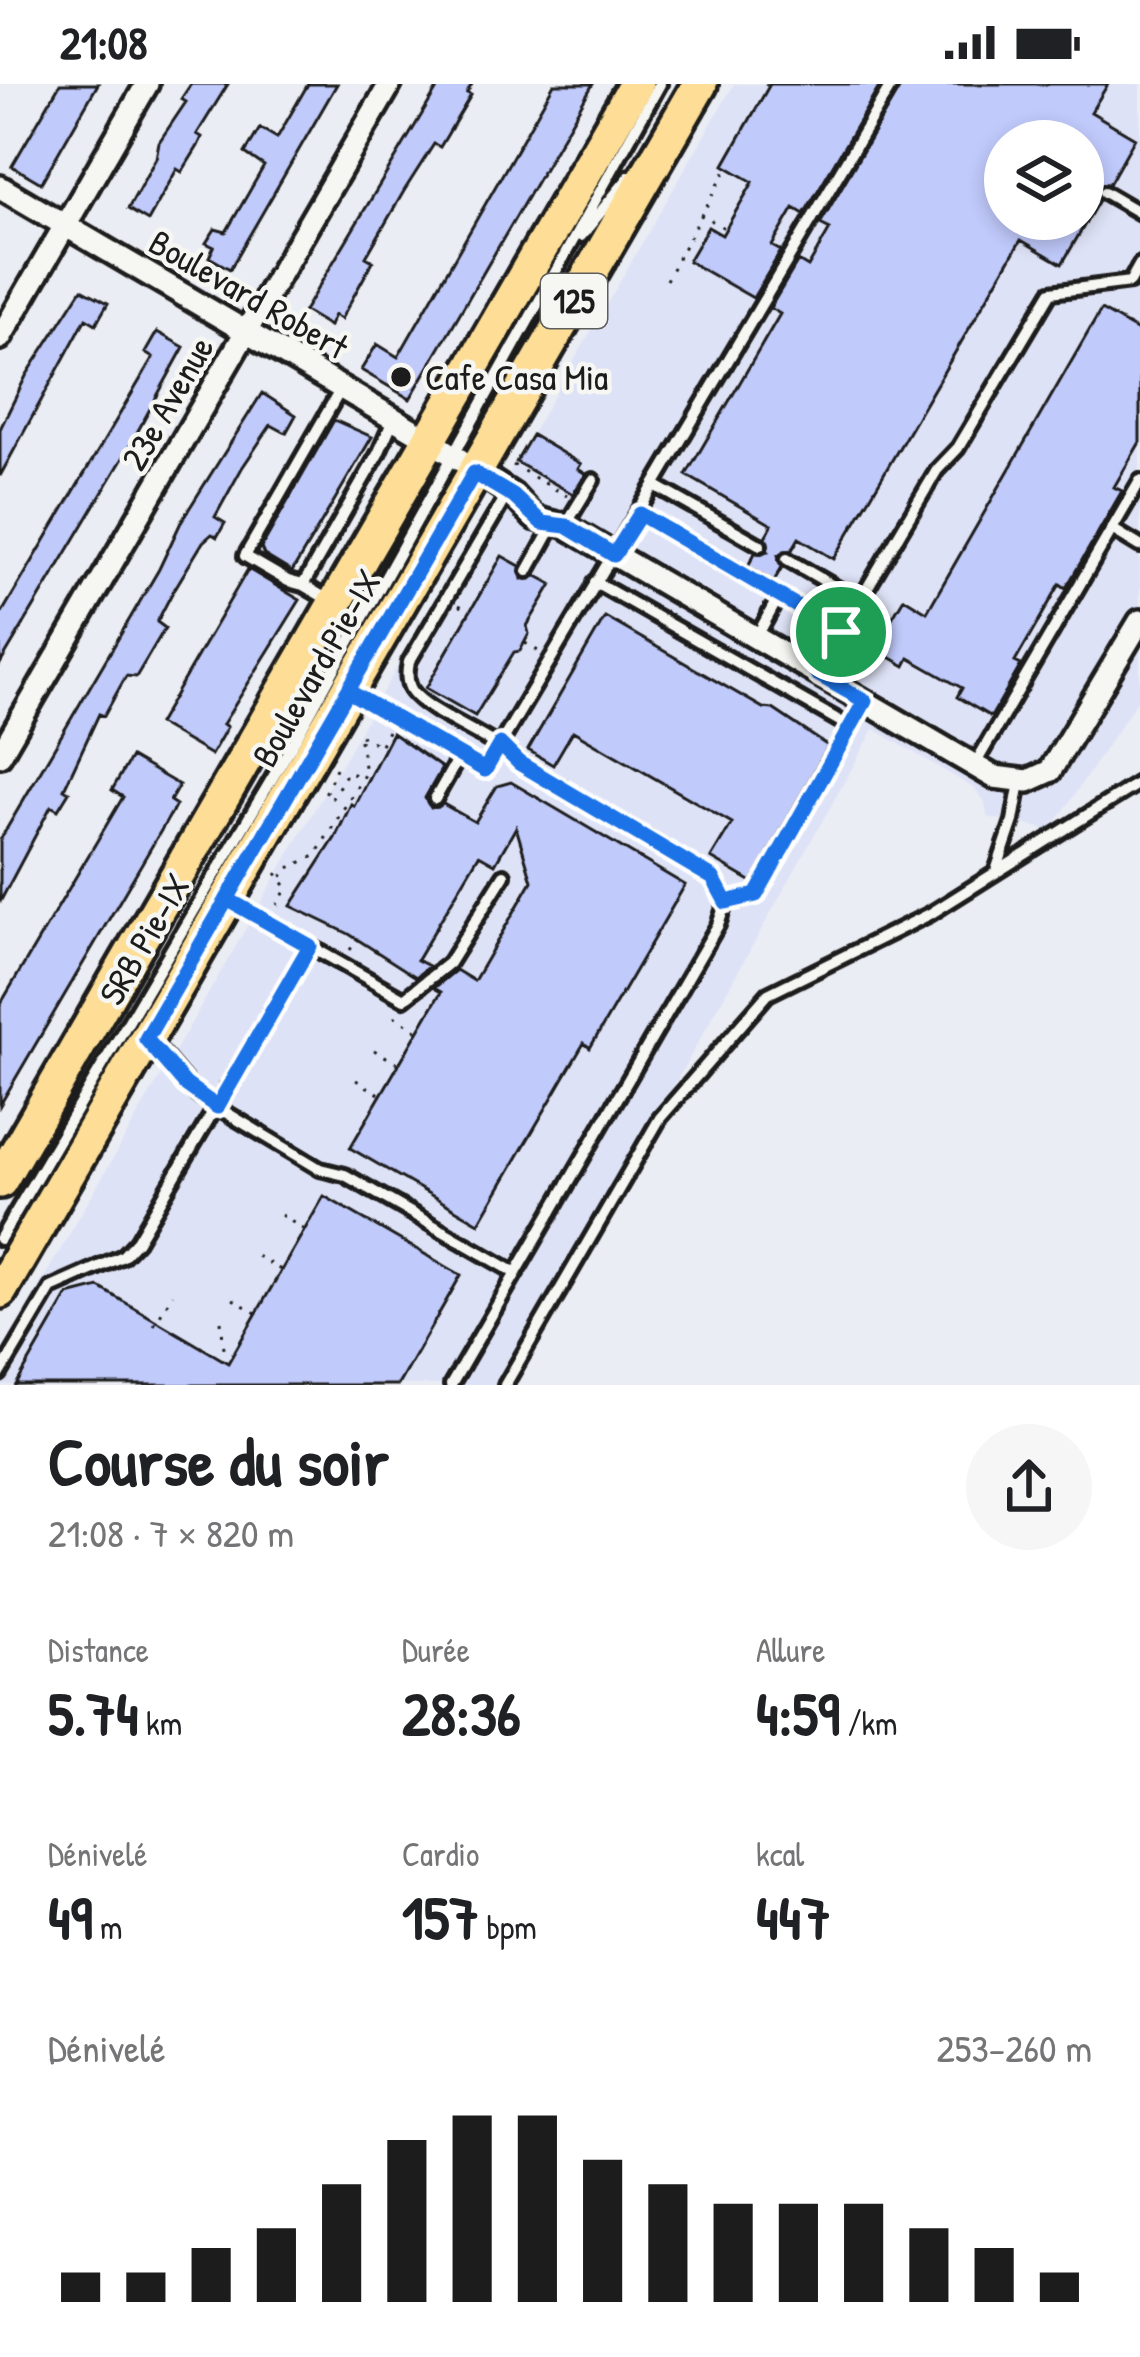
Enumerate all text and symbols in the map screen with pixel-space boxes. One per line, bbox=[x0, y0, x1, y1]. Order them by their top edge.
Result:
text: 21:08 bbox=[60, 12, 147, 73]
map controls bbox=[984, 120, 1104, 240]
button: layers bbox=[984, 120, 1104, 240]
street label: Boulevard Robert bbox=[141, 217, 358, 371]
road number: 125 bbox=[541, 274, 607, 328]
street label: 23e Avenue bbox=[109, 327, 225, 479]
place label: Cafe Casa Mia bbox=[425, 352, 608, 401]
marker: Cafe Casa Mia bbox=[388, 364, 414, 390]
street label: Boulevard Pie-IX bbox=[239, 560, 392, 775]
pin bbox=[790, 581, 892, 683]
icon: arrive bbox=[808, 599, 874, 665]
street label: SRB Pie-IX bbox=[86, 864, 201, 1013]
text: Course du soir bbox=[48, 1416, 389, 1506]
button: share bbox=[966, 1424, 1092, 1550]
text: 21:08 · 7 × 820 m bbox=[48, 1506, 294, 1559]
text: Distance bbox=[48, 1628, 149, 1672]
text: Durée bbox=[402, 1628, 470, 1672]
text: Allure bbox=[756, 1628, 825, 1672]
text: 5.74 bbox=[48, 1672, 138, 1754]
text: 28:36 bbox=[402, 1672, 521, 1754]
text: 4:59 bbox=[756, 1672, 840, 1754]
text: km bbox=[138, 1701, 182, 1745]
text: /km bbox=[840, 1701, 898, 1745]
text: Dénivelé bbox=[48, 1832, 147, 1876]
text: Cardio bbox=[402, 1832, 479, 1876]
text: kcal bbox=[756, 1832, 804, 1876]
text: 49 bbox=[48, 1876, 93, 1958]
text: 157 bbox=[402, 1876, 479, 1958]
text: 447 bbox=[756, 1876, 831, 1958]
text: m bbox=[93, 1905, 123, 1949]
text: bpm bbox=[479, 1905, 537, 1949]
text: Dénivelé bbox=[48, 2021, 165, 2074]
text: 253–260 m bbox=[937, 2021, 1092, 2074]

